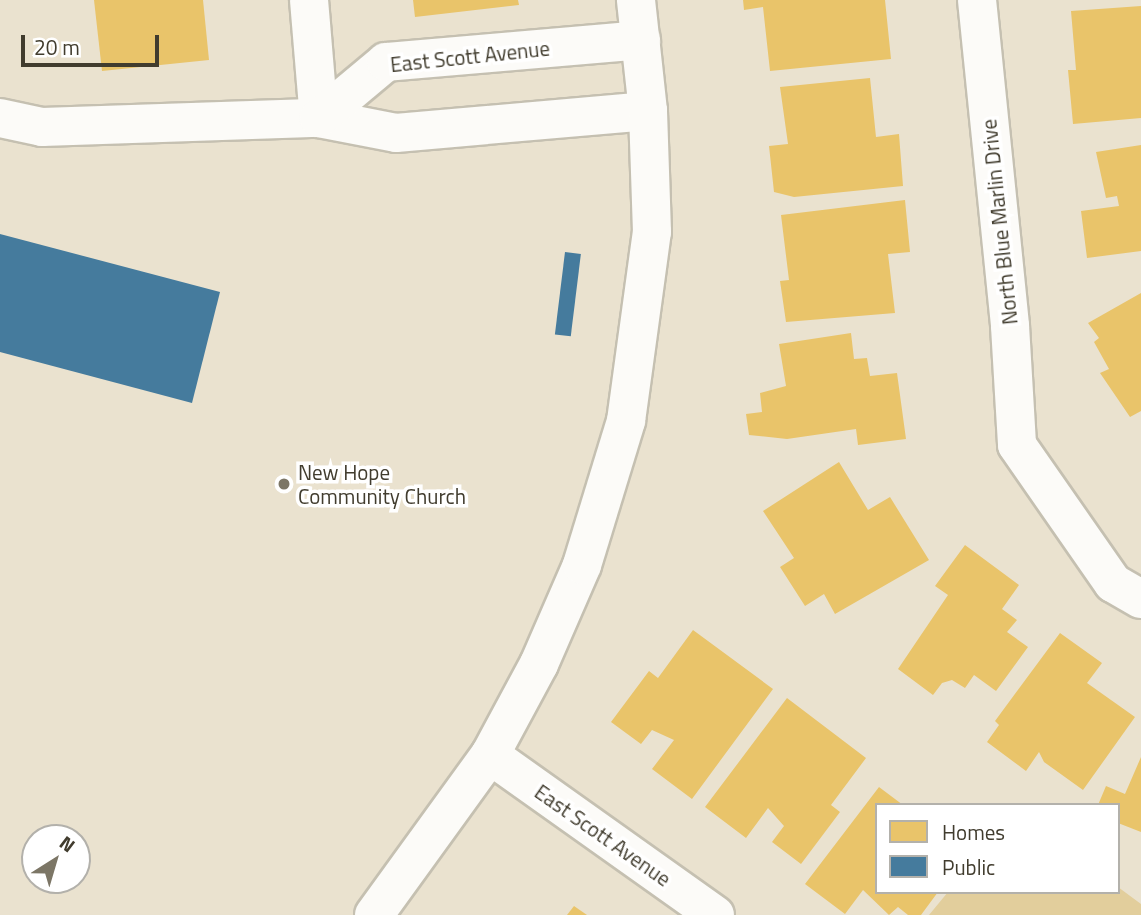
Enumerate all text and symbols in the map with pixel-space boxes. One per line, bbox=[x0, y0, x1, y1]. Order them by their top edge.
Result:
scale bar bbox=[24, 21, 163, 65]
text: 20 m bbox=[34, 31, 80, 63]
street label: East Scott Avenue bbox=[389, 35, 551, 77]
street label: North Blue Marlin Drive bbox=[976, 118, 1022, 326]
place label: New Hope Community Church bbox=[298, 459, 466, 509]
marker: New Hope Community Church bbox=[276, 476, 292, 492]
street label: East Scott Avenue bbox=[530, 779, 676, 891]
legend bbox=[875, 803, 1120, 894]
text: Homes bbox=[942, 816, 1005, 848]
north arrow bbox=[21, 824, 91, 894]
text: N bbox=[54, 828, 82, 859]
text: Public bbox=[942, 851, 995, 883]

